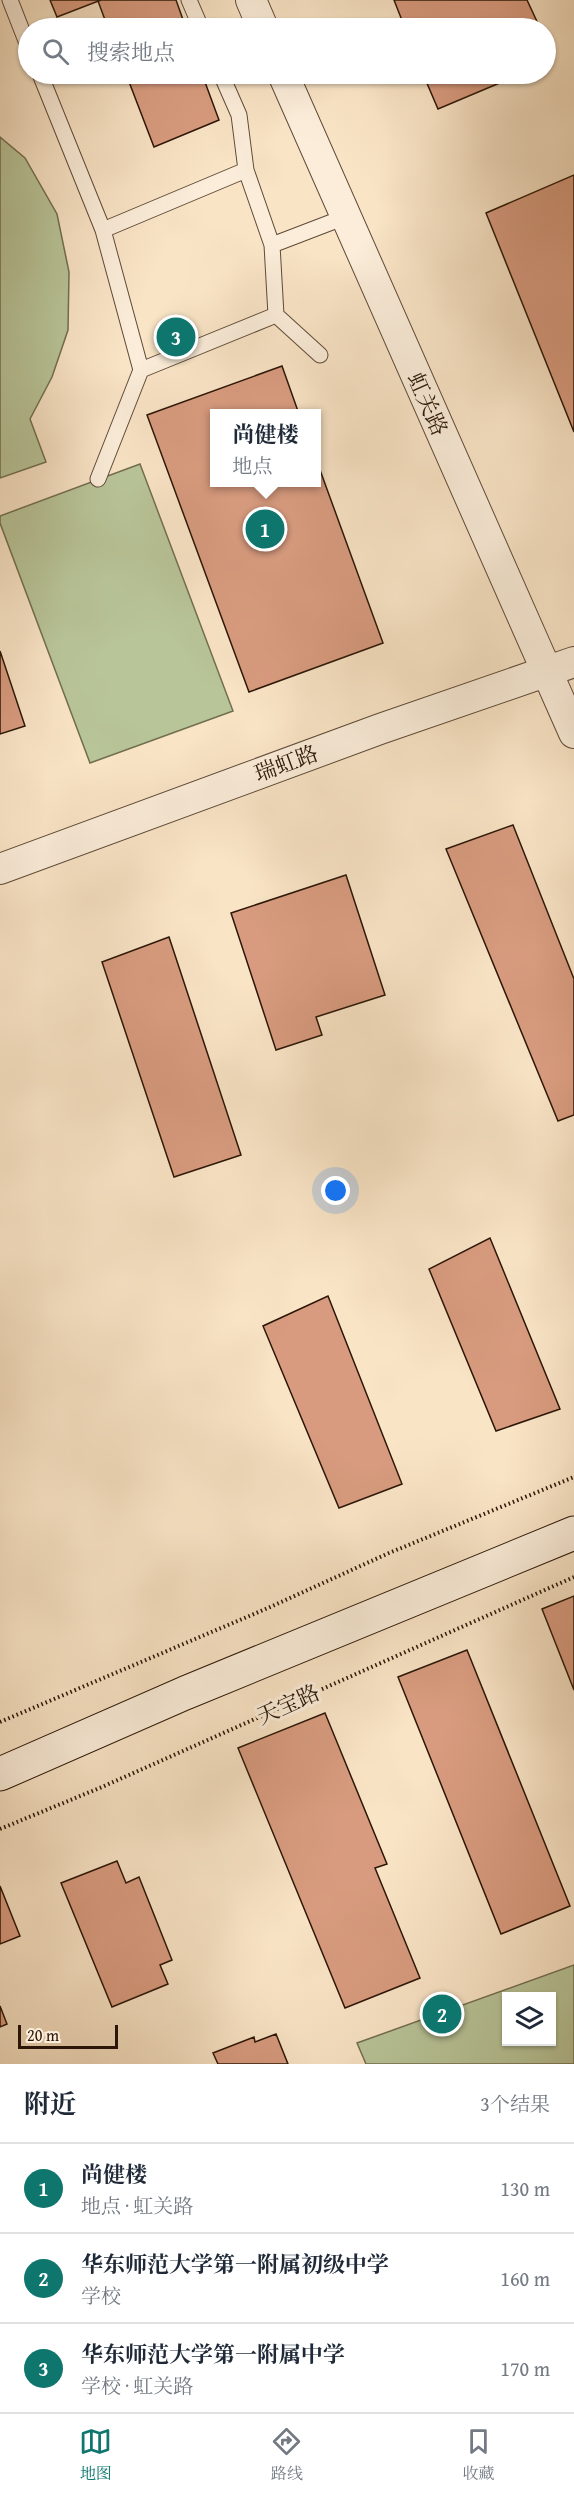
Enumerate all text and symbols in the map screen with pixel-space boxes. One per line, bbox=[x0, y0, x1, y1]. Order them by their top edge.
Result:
search box bbox=[18, 18, 556, 84]
icon: search bbox=[39, 35, 72, 68]
text: 搜索地点 bbox=[87, 36, 175, 68]
pin: 3 bbox=[156, 314, 195, 360]
street label: 虹关路 bbox=[400, 367, 456, 441]
popup bbox=[210, 409, 321, 487]
text: 尚健楼 bbox=[232, 418, 299, 450]
text: 地点 bbox=[232, 451, 272, 480]
pin: 1 bbox=[246, 506, 284, 552]
street label: 瑞虹路 bbox=[250, 737, 322, 789]
your location bbox=[321, 1176, 350, 1205]
street label: 天宝路 bbox=[251, 1676, 325, 1732]
pin: 2 bbox=[422, 1992, 462, 2036]
map controls bbox=[502, 1992, 556, 2046]
button: layers bbox=[502, 1992, 556, 2046]
scale bar bbox=[18, 2022, 118, 2050]
text: 20 m bbox=[27, 2023, 59, 2047]
text: 附近 bbox=[24, 2084, 76, 2123]
text: 3个结果 bbox=[480, 2089, 550, 2118]
text: 尚健楼 bbox=[81, 2158, 147, 2190]
text: 1 bbox=[38, 2174, 49, 2203]
text: 130 m bbox=[500, 2174, 550, 2203]
text: 地点 · 虹关路 bbox=[81, 2191, 193, 2220]
text: 华东师范大学第一附属初级中学 bbox=[81, 2248, 389, 2280]
text: 2 bbox=[38, 2264, 49, 2293]
text: 160 m bbox=[500, 2264, 550, 2293]
text: 学校 bbox=[81, 2281, 121, 2310]
text: 华东师范大学第一附属中学 bbox=[81, 2338, 345, 2370]
text: 3 bbox=[38, 2354, 49, 2383]
text: 170 m bbox=[500, 2354, 550, 2383]
text: 学校 · 虹关路 bbox=[81, 2371, 193, 2400]
tab: 地图 bbox=[79, 2425, 112, 2485]
tab: 路线 bbox=[270, 2425, 303, 2485]
tab: 收藏 bbox=[462, 2425, 495, 2485]

